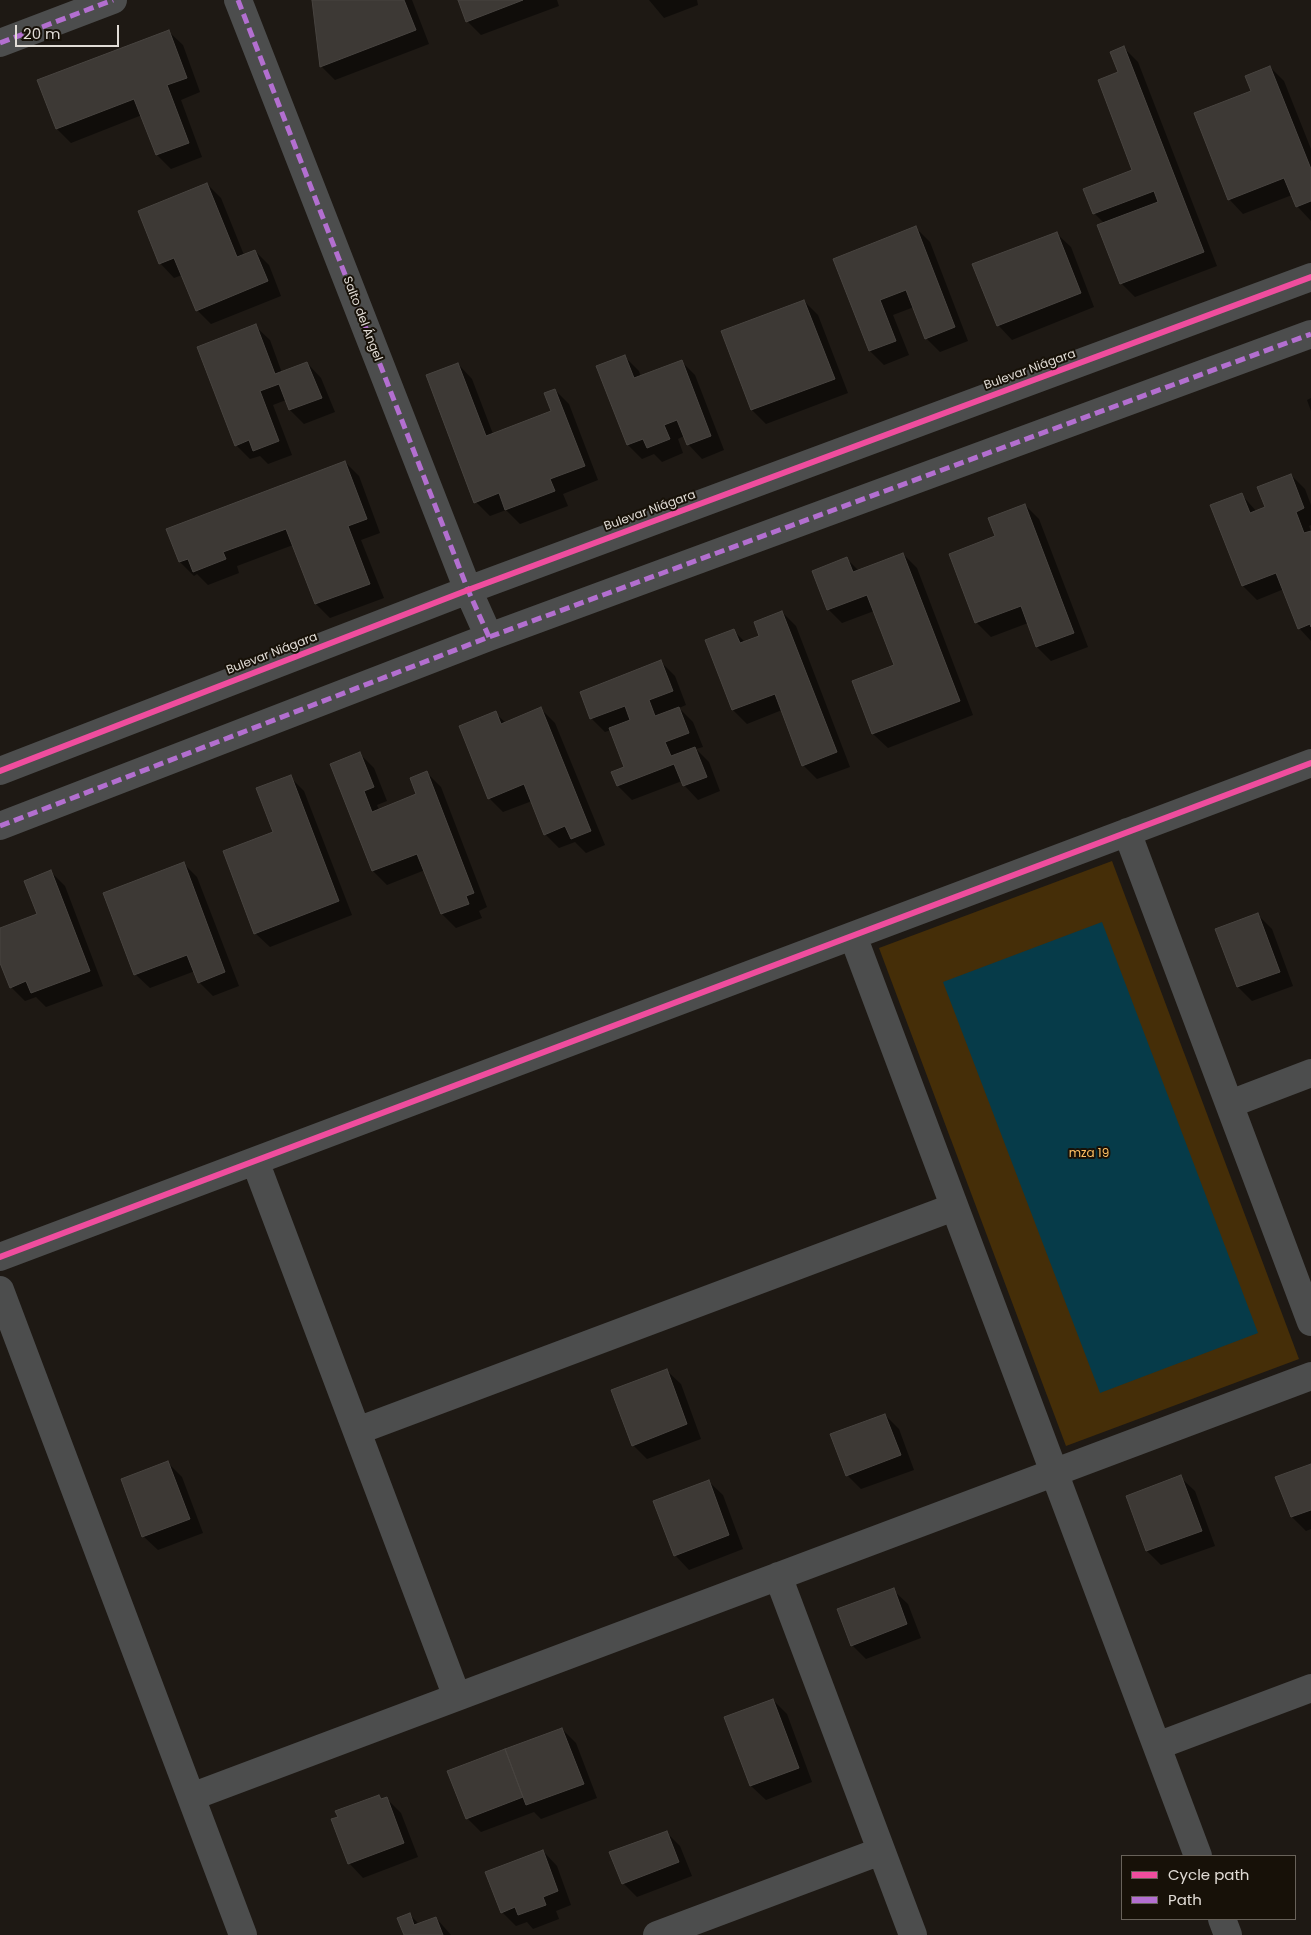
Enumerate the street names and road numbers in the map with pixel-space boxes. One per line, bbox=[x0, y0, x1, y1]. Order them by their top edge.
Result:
street label: Salto del Ángel bbox=[339, 275, 385, 363]
street label: Bulevar Niágara bbox=[982, 347, 1078, 393]
street label: Bulevar Niágara bbox=[602, 488, 698, 534]
street label: Bulevar Niágara bbox=[224, 630, 320, 678]

